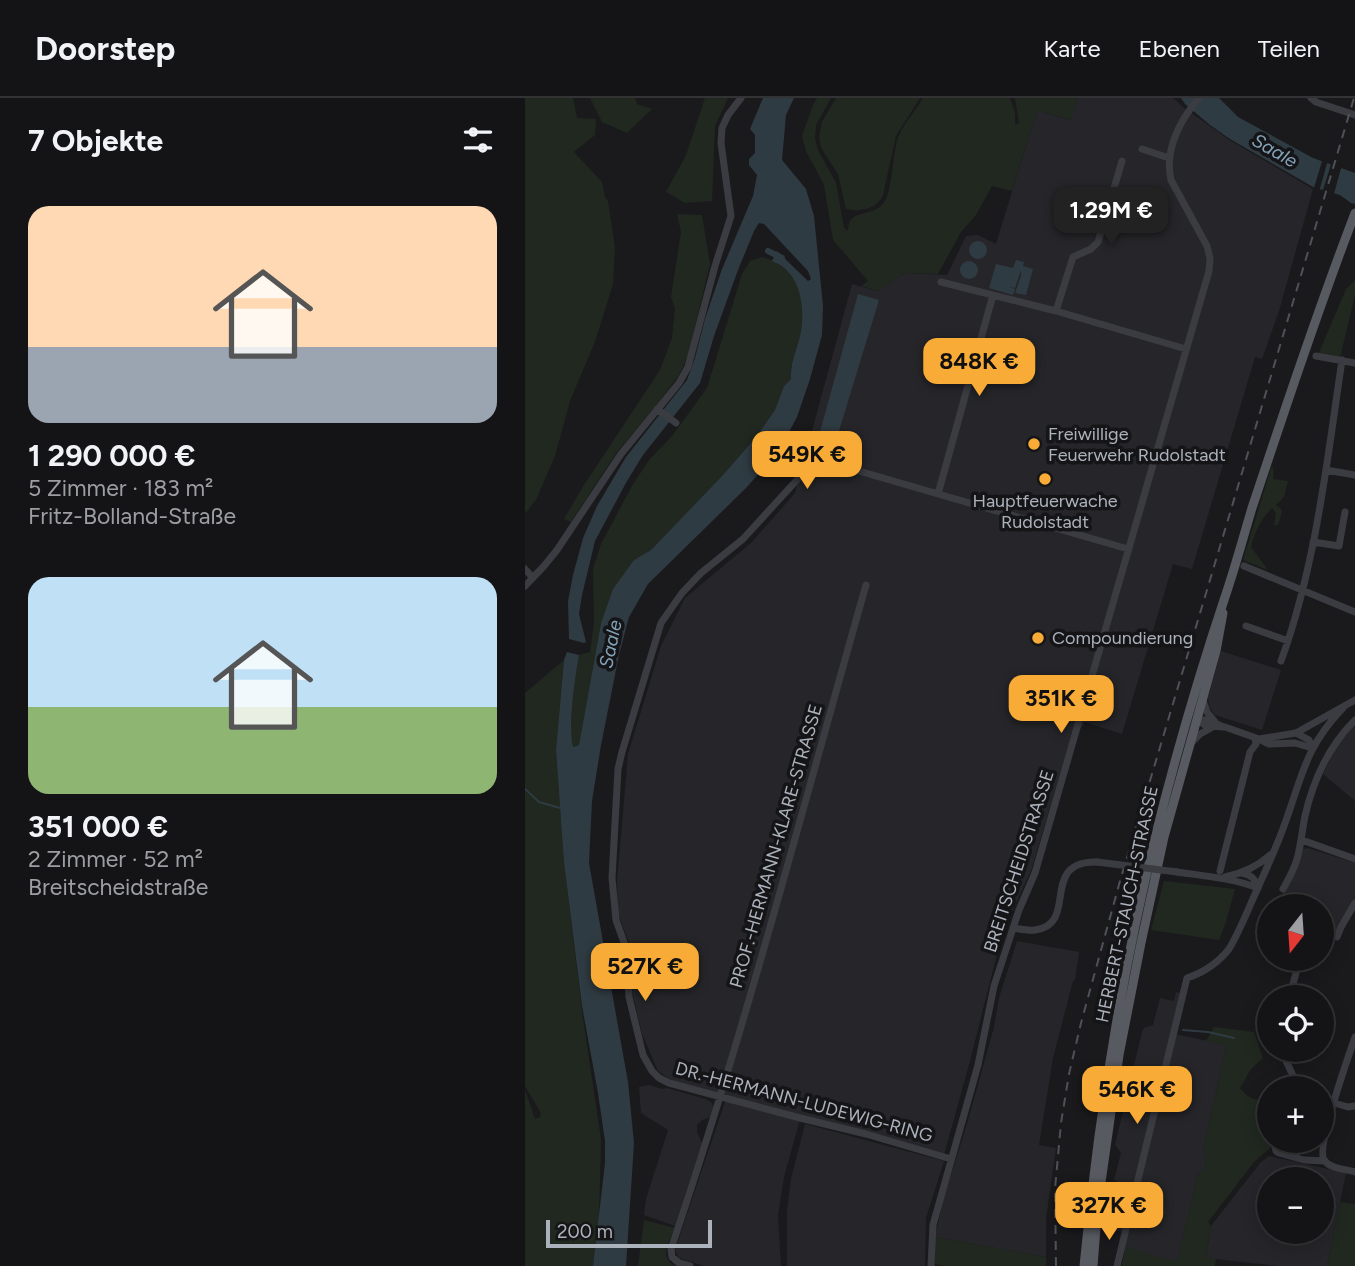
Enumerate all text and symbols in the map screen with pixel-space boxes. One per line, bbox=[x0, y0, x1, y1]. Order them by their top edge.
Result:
text: Doorstep bbox=[35, 29, 175, 68]
text: Karte bbox=[1044, 34, 1101, 63]
text: Ebenen bbox=[1139, 34, 1220, 63]
text: Teilen bbox=[1258, 34, 1320, 63]
icon: filters bbox=[459, 121, 497, 159]
text: 7 Objekte bbox=[28, 122, 163, 159]
water label: Saale bbox=[1248, 128, 1302, 173]
pin: 1.29M € bbox=[1046, 188, 1176, 247]
text: 1.29M € bbox=[1069, 196, 1153, 224]
icon: home bbox=[200, 251, 326, 377]
pin: 848K € bbox=[922, 338, 1036, 398]
text: 848K € bbox=[939, 347, 1019, 375]
place label: Freiwillige Feuerwehr Rudolstadt bbox=[1048, 423, 1226, 466]
pin: 549K € bbox=[750, 432, 864, 491]
marker: Freiwillige Feuerwehr Rudolstadt bbox=[1026, 436, 1042, 452]
text: 1 290 000 € bbox=[28, 437, 195, 474]
text: 549K € bbox=[768, 440, 846, 468]
marker: Hauptfeuerwache Rudolstadt bbox=[1037, 471, 1053, 487]
text: 5 Zimmer · 183 m² bbox=[28, 474, 213, 502]
place label: Hauptfeuerwache Rudolstadt bbox=[972, 490, 1118, 533]
text: Fritz-Bolland-Straße bbox=[28, 502, 236, 530]
water label: Saale bbox=[594, 617, 627, 670]
icon: home bbox=[200, 622, 326, 748]
place label: Compoundierung bbox=[1052, 627, 1193, 649]
marker: Compoundierung bbox=[1030, 630, 1046, 646]
pin: 351K € bbox=[1004, 676, 1118, 735]
text: 351K € bbox=[1025, 684, 1097, 712]
street label: PROF.-HERMANN-KLARE-STRASSE bbox=[725, 702, 827, 990]
street label: BREITSCHEIDSTRASSE bbox=[979, 767, 1059, 955]
street label: HERBERT-STAUCH-STRASSE bbox=[1091, 784, 1163, 1024]
text: 351 000 € bbox=[28, 808, 168, 845]
text: 2 Zimmer · 52 m² bbox=[28, 845, 203, 873]
text: Breitscheidstraße bbox=[28, 873, 208, 901]
north arrow bbox=[1257, 894, 1333, 971]
map controls bbox=[1257, 894, 1334, 1244]
pin: 527K € bbox=[588, 944, 702, 1003]
text: 527K € bbox=[607, 952, 683, 980]
button: locate bbox=[1257, 985, 1334, 1062]
street label: DR.-HERMANN-LUDEWIG-RING bbox=[673, 1057, 935, 1147]
pin: 546K € bbox=[1080, 1066, 1194, 1126]
text: 546K € bbox=[1098, 1075, 1176, 1103]
button: + bbox=[1257, 1076, 1334, 1153]
button: − bbox=[1257, 1167, 1334, 1244]
pin: 327K € bbox=[1052, 1182, 1166, 1242]
text: 327K € bbox=[1071, 1191, 1147, 1219]
scale bar bbox=[546, 1217, 712, 1249]
text: 200 m bbox=[557, 1220, 613, 1243]

